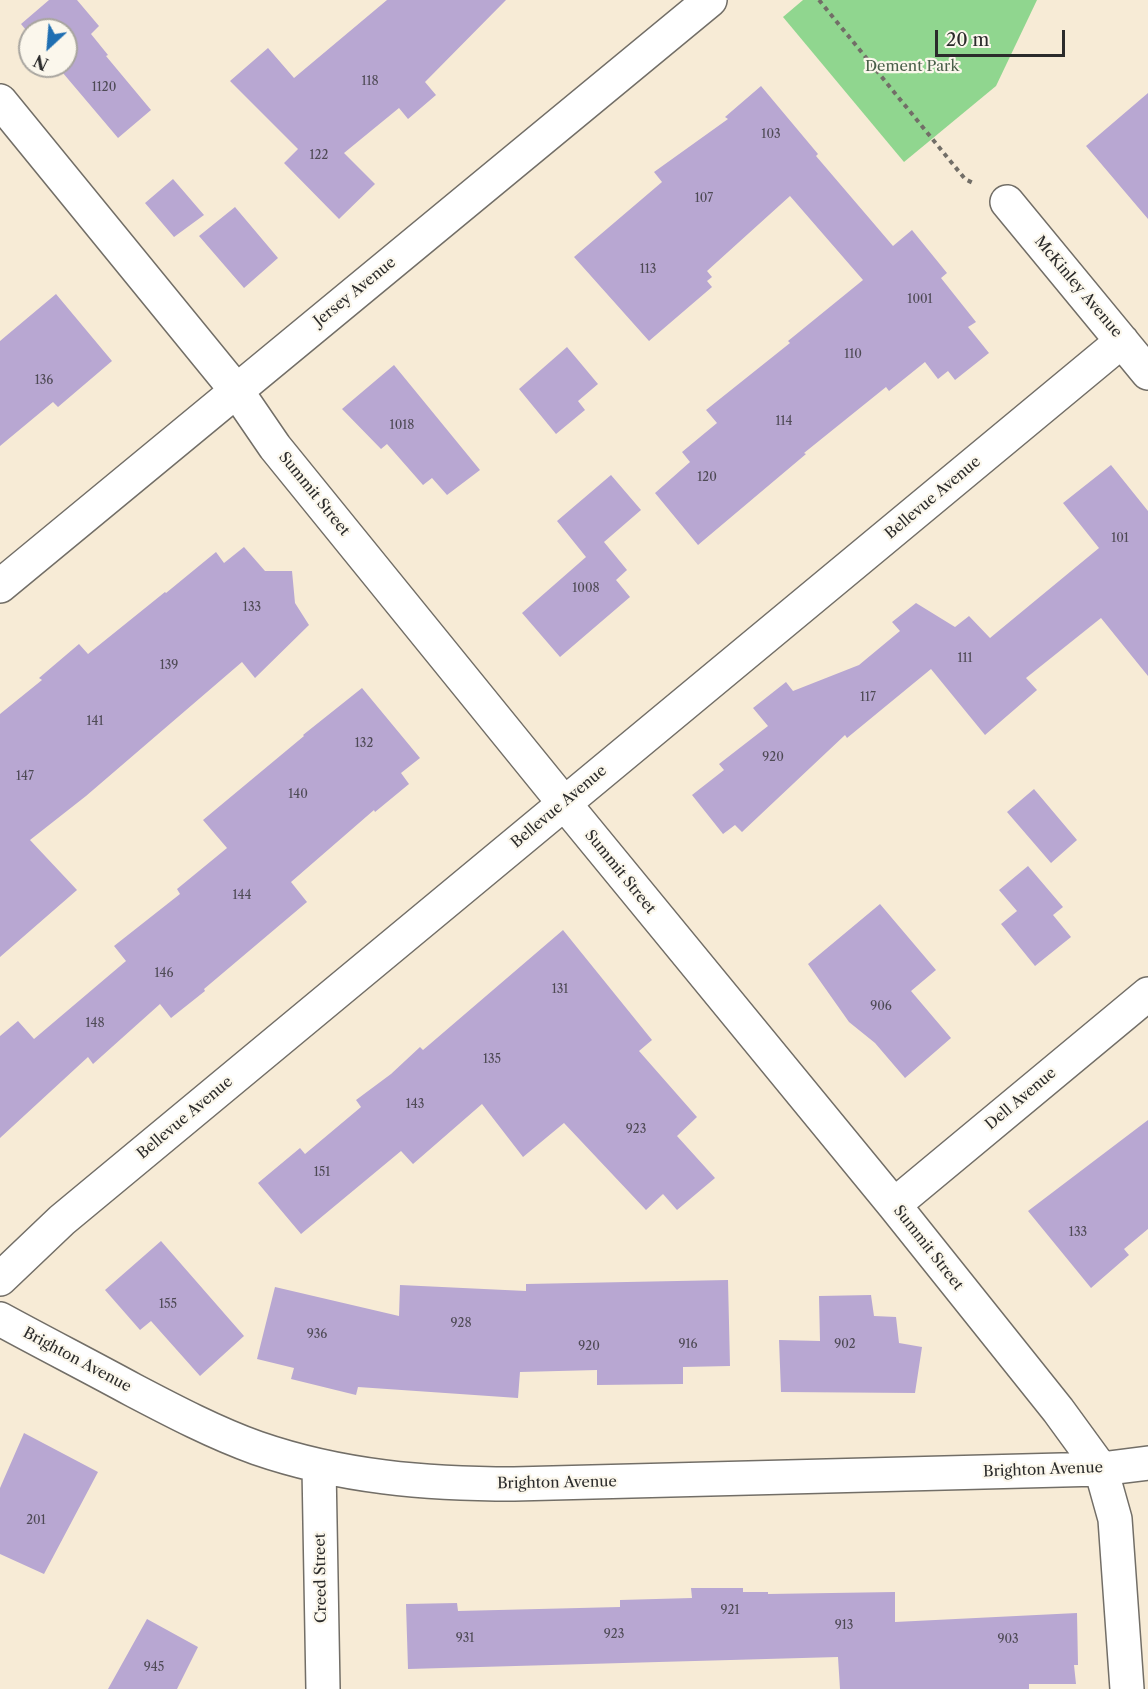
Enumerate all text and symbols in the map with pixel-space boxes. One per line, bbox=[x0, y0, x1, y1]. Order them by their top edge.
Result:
north arrow bbox=[18, 18, 78, 78]
scale bar bbox=[938, 18, 1068, 56]
text: 20 m bbox=[946, 29, 989, 51]
text: N bbox=[30, 50, 52, 74]
park label: Dement Park bbox=[865, 58, 959, 76]
house number: 118 bbox=[361, 75, 379, 89]
house number: 1120 bbox=[92, 81, 116, 95]
house number: 103 bbox=[761, 128, 781, 142]
house number: 122 bbox=[310, 149, 328, 163]
house number: 107 bbox=[695, 192, 713, 206]
street label: McKinley Avenue bbox=[1030, 233, 1126, 341]
street label: Jersey Avenue bbox=[310, 253, 400, 331]
house number: 113 bbox=[640, 263, 656, 277]
house number: 1001 bbox=[907, 293, 933, 307]
house number: 110 bbox=[844, 348, 862, 362]
house number: 136 bbox=[35, 374, 53, 388]
house number: 114 bbox=[775, 415, 793, 429]
house number: 1018 bbox=[390, 419, 414, 433]
street label: Summit Street bbox=[275, 448, 353, 540]
street label: Bellevue Avenue bbox=[882, 453, 984, 543]
house number: 120 bbox=[697, 471, 717, 485]
house number: 101 bbox=[1111, 532, 1129, 546]
house number: 1008 bbox=[572, 582, 600, 596]
house number: 133 bbox=[243, 601, 261, 615]
house number: 111 bbox=[957, 652, 973, 666]
house number: 139 bbox=[160, 659, 178, 673]
house number: 117 bbox=[860, 691, 876, 705]
house number: 141 bbox=[86, 715, 104, 729]
house number: 132 bbox=[355, 737, 373, 751]
house number: 920 bbox=[762, 751, 784, 765]
street label: Bellevue Avenue bbox=[508, 762, 610, 852]
house number: 147 bbox=[16, 770, 34, 784]
house number: 140 bbox=[288, 788, 308, 802]
street label: Summit Street bbox=[581, 826, 659, 918]
house number: 144 bbox=[233, 889, 251, 903]
house number: 146 bbox=[154, 967, 174, 981]
house number: 131 bbox=[552, 983, 568, 997]
house number: 906 bbox=[870, 1000, 892, 1014]
house number: 148 bbox=[85, 1017, 105, 1031]
house number: 135 bbox=[483, 1053, 501, 1067]
street label: Dell Avenue bbox=[982, 1064, 1060, 1134]
street label: Bellevue Avenue bbox=[134, 1073, 236, 1163]
house number: 143 bbox=[406, 1098, 424, 1112]
house number: 923 bbox=[626, 1123, 646, 1137]
house number: 151 bbox=[314, 1166, 330, 1180]
street label: Summit Street bbox=[889, 1202, 967, 1294]
house number: 133 bbox=[1069, 1226, 1087, 1240]
house number: 155 bbox=[159, 1298, 177, 1312]
house number: 928 bbox=[450, 1317, 472, 1331]
street label: Brighton Avenue bbox=[20, 1324, 134, 1396]
house number: 936 bbox=[307, 1328, 327, 1342]
house number: 916 bbox=[678, 1338, 698, 1352]
house number: 902 bbox=[834, 1338, 856, 1352]
house number: 920 bbox=[578, 1340, 600, 1354]
street label: Brighton Avenue bbox=[983, 1459, 1103, 1481]
street label: Brighton Avenue bbox=[497, 1473, 617, 1493]
house number: 201 bbox=[26, 1514, 46, 1528]
street label: Creed Street bbox=[311, 1533, 331, 1623]
house number: 921 bbox=[721, 1604, 739, 1618]
house number: 913 bbox=[835, 1619, 853, 1633]
house number: 923 bbox=[604, 1628, 624, 1642]
house number: 931 bbox=[456, 1632, 474, 1646]
house number: 903 bbox=[997, 1633, 1019, 1647]
house number: 945 bbox=[144, 1661, 164, 1675]

